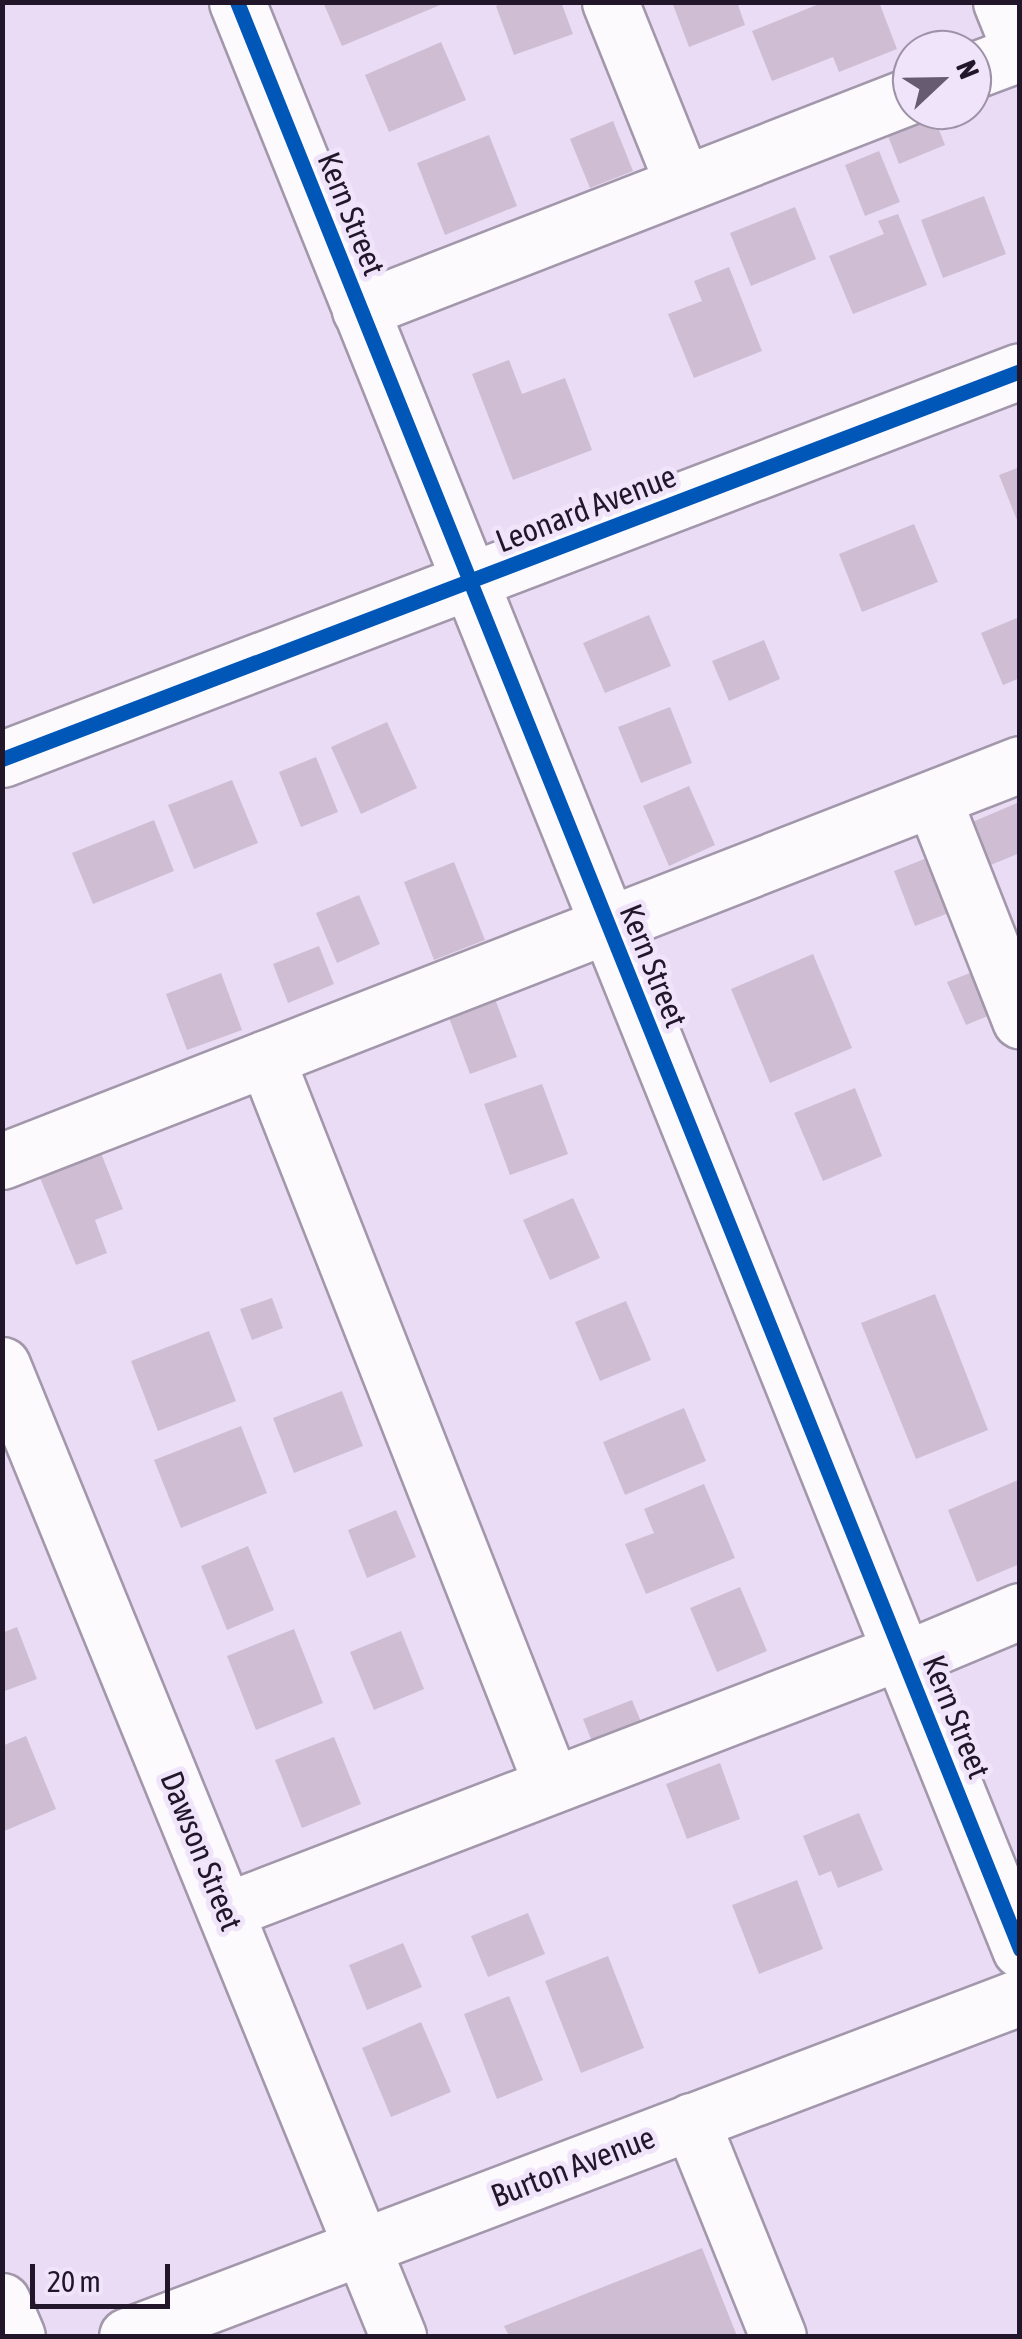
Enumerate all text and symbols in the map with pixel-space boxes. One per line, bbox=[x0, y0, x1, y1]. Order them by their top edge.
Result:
north arrow bbox=[892, 30, 992, 130]
text: N bbox=[950, 56, 986, 83]
street label: Kern Street bbox=[309, 147, 393, 281]
street label: Leonard Avenue bbox=[491, 457, 681, 561]
street label: Kern Street bbox=[611, 899, 695, 1033]
street label: Kern Street bbox=[914, 1650, 998, 1784]
street label: Dawson Street bbox=[152, 1766, 250, 1936]
street label: Burton Avenue bbox=[486, 2118, 660, 2216]
scale bar bbox=[35, 2244, 175, 2306]
text: 20 m bbox=[47, 2264, 101, 2298]

